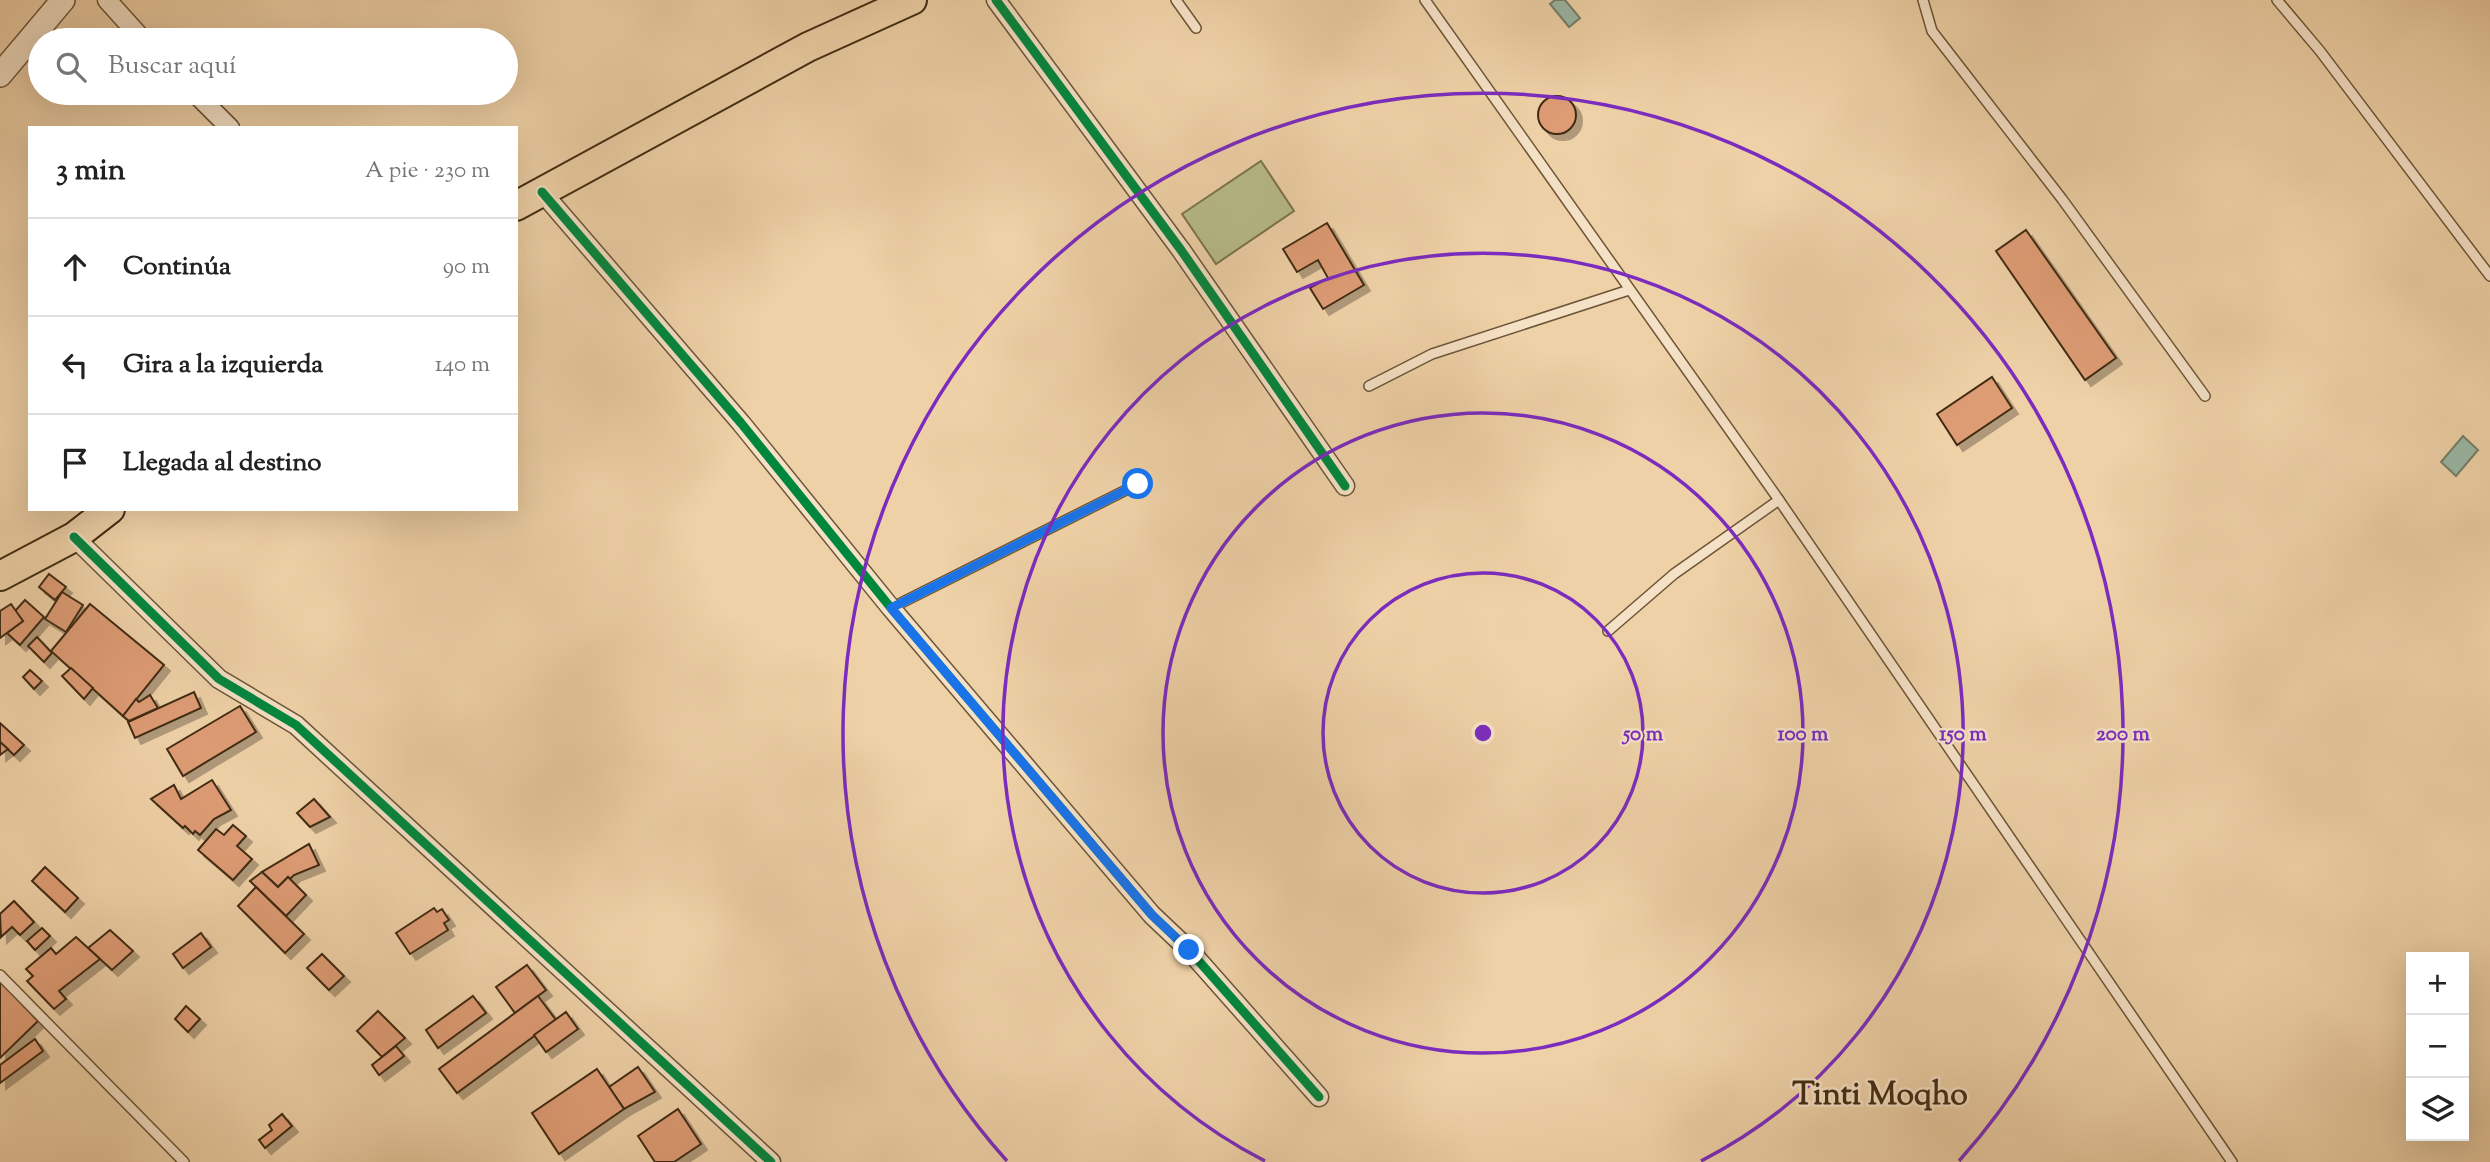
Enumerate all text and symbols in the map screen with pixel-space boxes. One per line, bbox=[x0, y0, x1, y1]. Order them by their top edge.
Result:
search box bbox=[28, 28, 518, 105]
icon: search bbox=[52, 48, 90, 86]
text: Buscar aquí bbox=[108, 48, 237, 85]
text: 3 min bbox=[56, 150, 126, 193]
text: A pie · 230 m bbox=[365, 155, 490, 188]
icon: ahead bbox=[56, 248, 94, 286]
text: Continúa bbox=[123, 249, 231, 286]
text: 90 m bbox=[443, 251, 490, 284]
icon: left bbox=[56, 346, 94, 384]
text: Gira a la izquierda bbox=[123, 347, 323, 384]
text: 140 m bbox=[435, 349, 490, 382]
icon: arrive bbox=[56, 444, 94, 482]
text: Llegada al destino bbox=[123, 445, 321, 482]
route start bbox=[1122, 468, 1153, 499]
text: 50 m bbox=[1621, 720, 1664, 750]
text: 100 m bbox=[1778, 720, 1829, 750]
text: 150 m bbox=[1939, 720, 1987, 750]
text: 200 m bbox=[2096, 720, 2151, 750]
centre of rings bbox=[1471, 721, 1495, 745]
route end bbox=[1173, 934, 1204, 965]
map controls bbox=[2406, 952, 2469, 1141]
button: + bbox=[2406, 952, 2469, 1015]
button: − bbox=[2406, 1015, 2469, 1078]
district label: Tinti Moqho bbox=[1792, 1073, 1968, 1119]
button: layers bbox=[2406, 1078, 2469, 1141]

